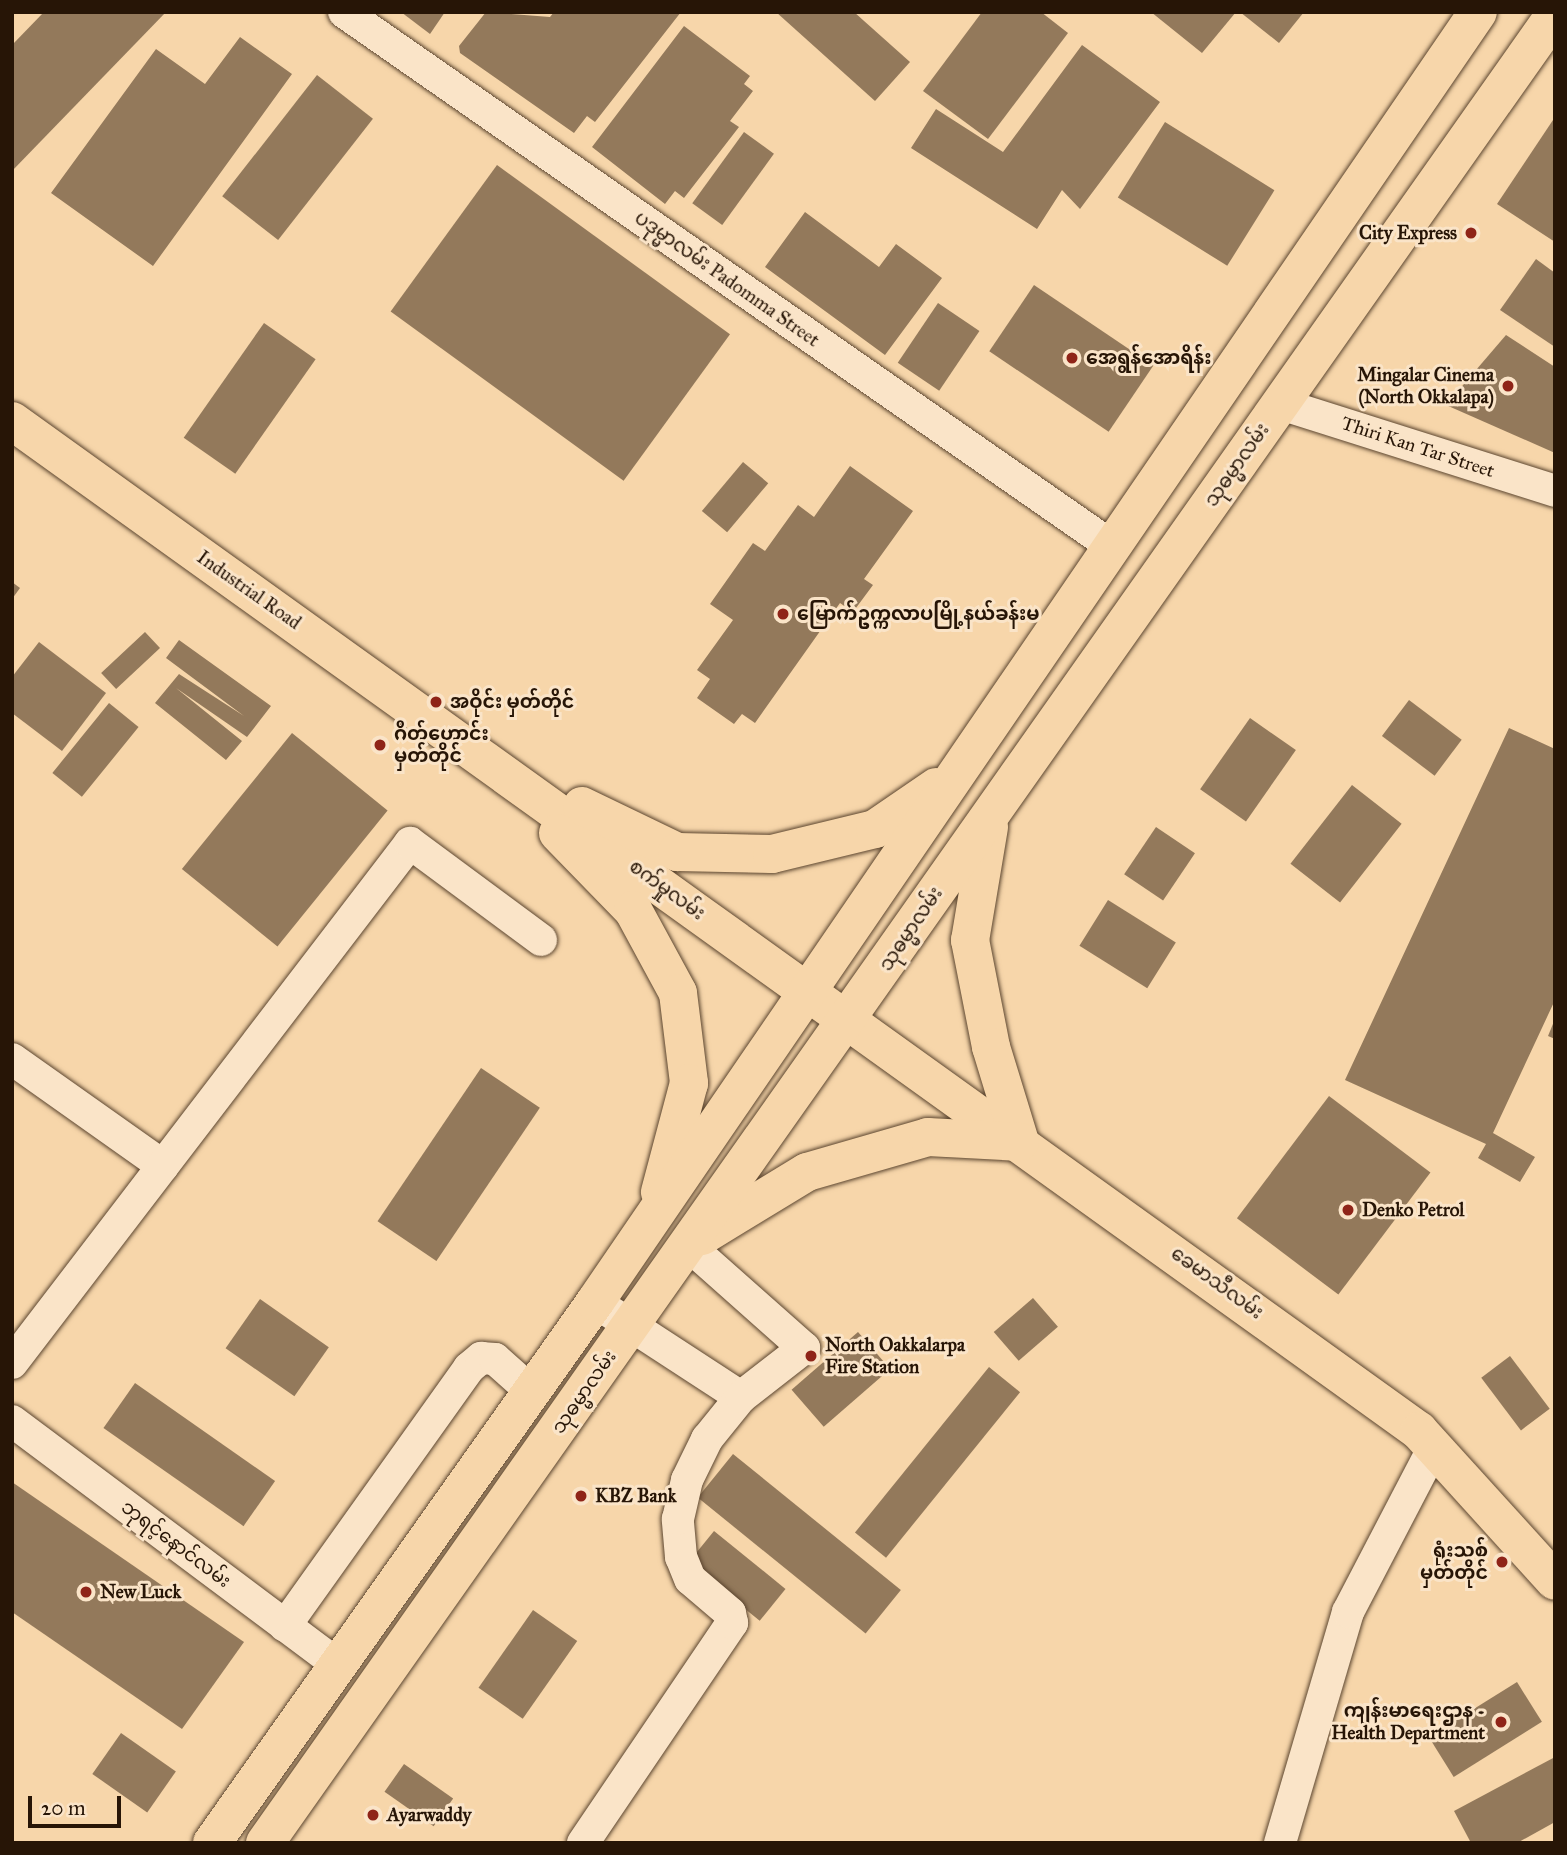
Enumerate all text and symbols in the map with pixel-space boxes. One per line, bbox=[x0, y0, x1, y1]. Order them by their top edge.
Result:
street label: ပဒုမ္မာလမ်း Padomma Street bbox=[630, 206, 824, 352]
place label: City Express bbox=[1359, 222, 1457, 244]
marker: City Express bbox=[1463, 225, 1479, 241]
place label: အေရွန်အောရိန်း bbox=[1086, 347, 1211, 369]
marker: အေရွန်အောရိန်း bbox=[1064, 350, 1080, 366]
place label: Mingalar Cinema (North Okkalapa) bbox=[1357, 364, 1494, 408]
marker: Mingalar Cinema (North Okkalapa) bbox=[1500, 378, 1516, 394]
street label: Thiri Kan Tar Street bbox=[1339, 412, 1497, 482]
street label: သုဓမ္မာလမ်း bbox=[1200, 419, 1274, 511]
street label: Industrial Road bbox=[193, 546, 305, 634]
place label: မြောက်ဥက္ကလာပမြို့နယ်ခန်းမ bbox=[797, 603, 1040, 625]
marker: မြောက်ဥက္ကလာပမြို့နယ်ခန်းမ bbox=[775, 606, 791, 622]
place label: အဝိုင်း မှတ်တိုင် bbox=[450, 691, 574, 713]
marker: အဝိုင်း မှတ်တိုင် bbox=[428, 694, 444, 710]
place label: ဂိတ်ဟောင်း မှတ်တိုင် bbox=[394, 723, 489, 767]
marker: ဂိတ်ဟောင်း မှတ်တိုင် bbox=[372, 737, 388, 753]
street label: စက်မှုလမ်း bbox=[625, 855, 709, 925]
street label: သုဓမ္မာလမ်း bbox=[875, 883, 947, 975]
place label: Denko Petrol bbox=[1362, 1199, 1464, 1221]
marker: Denko Petrol bbox=[1340, 1202, 1356, 1218]
street label: ခေမာသီလမ်း bbox=[1166, 1242, 1268, 1324]
place label: North Oakkalarpa Fire Station bbox=[825, 1334, 965, 1378]
street label: သုဓမ္မာလမ်း bbox=[547, 1346, 621, 1438]
marker: North Oakkalarpa Fire Station bbox=[803, 1348, 819, 1364]
place label: KBZ Bank bbox=[595, 1485, 677, 1507]
marker: KBZ Bank bbox=[573, 1488, 589, 1504]
street label: ဘုရင့်နောင်လမ်း bbox=[117, 1495, 235, 1593]
place label: ရုံးသစ် မှတ်တိုင် bbox=[1420, 1540, 1488, 1584]
marker: ရုံးသစ် မှတ်တိုင် bbox=[1494, 1554, 1510, 1570]
place label: New Luck bbox=[100, 1581, 181, 1603]
marker: New Luck bbox=[78, 1584, 94, 1600]
place label: ကျန်းမာရေးဌာန - Health Department bbox=[1331, 1700, 1485, 1744]
marker: ကျန်းမာရေးဌာန - Health Department bbox=[1491, 1712, 1511, 1732]
scale bar bbox=[32, 1782, 124, 1826]
text: 20 m bbox=[41, 1795, 86, 1821]
place label: Ayarwaddy bbox=[387, 1804, 471, 1826]
marker: Ayarwaddy bbox=[365, 1807, 381, 1823]

